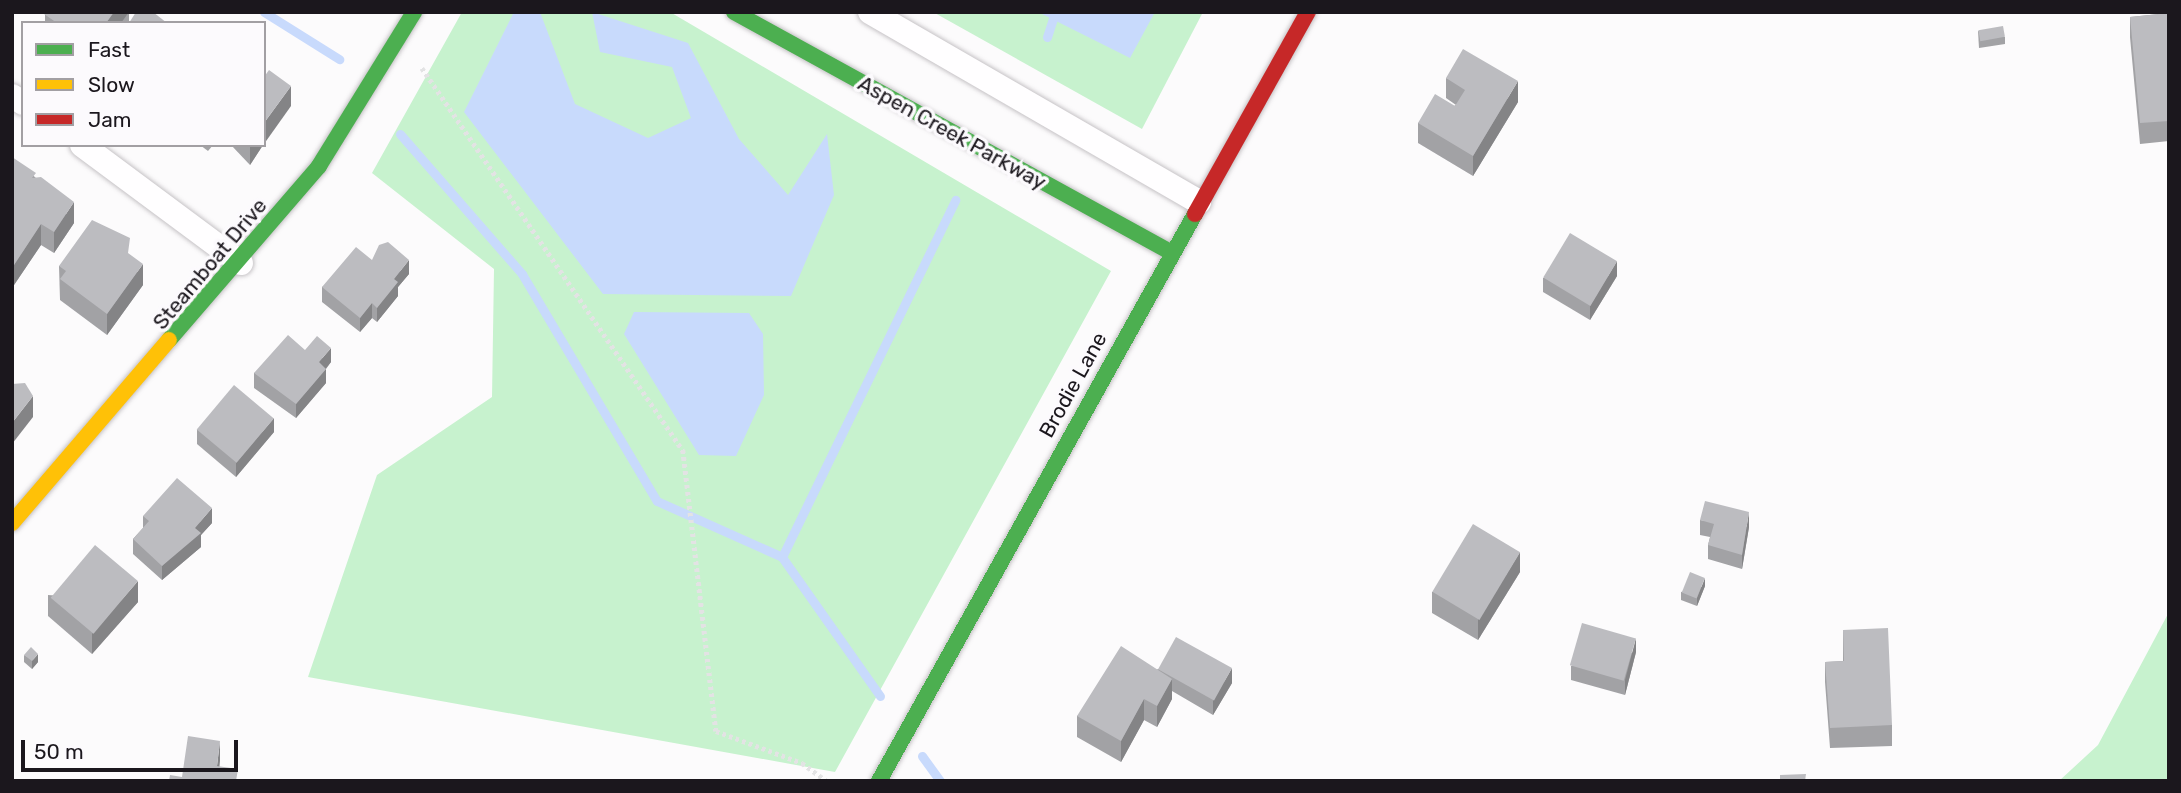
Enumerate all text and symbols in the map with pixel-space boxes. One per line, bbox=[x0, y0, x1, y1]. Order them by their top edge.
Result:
legend bbox=[21, 21, 266, 147]
text: Fast bbox=[88, 37, 130, 62]
street label: Aspen Creek Parkway bbox=[853, 71, 1051, 195]
text: Slow bbox=[88, 72, 135, 97]
text: Jam bbox=[88, 107, 132, 132]
street label: Steamboat Drive bbox=[148, 193, 272, 335]
street label: Brodie Lane bbox=[1034, 328, 1112, 442]
scale bar bbox=[24, 726, 242, 770]
text: 50 m bbox=[34, 739, 84, 764]

